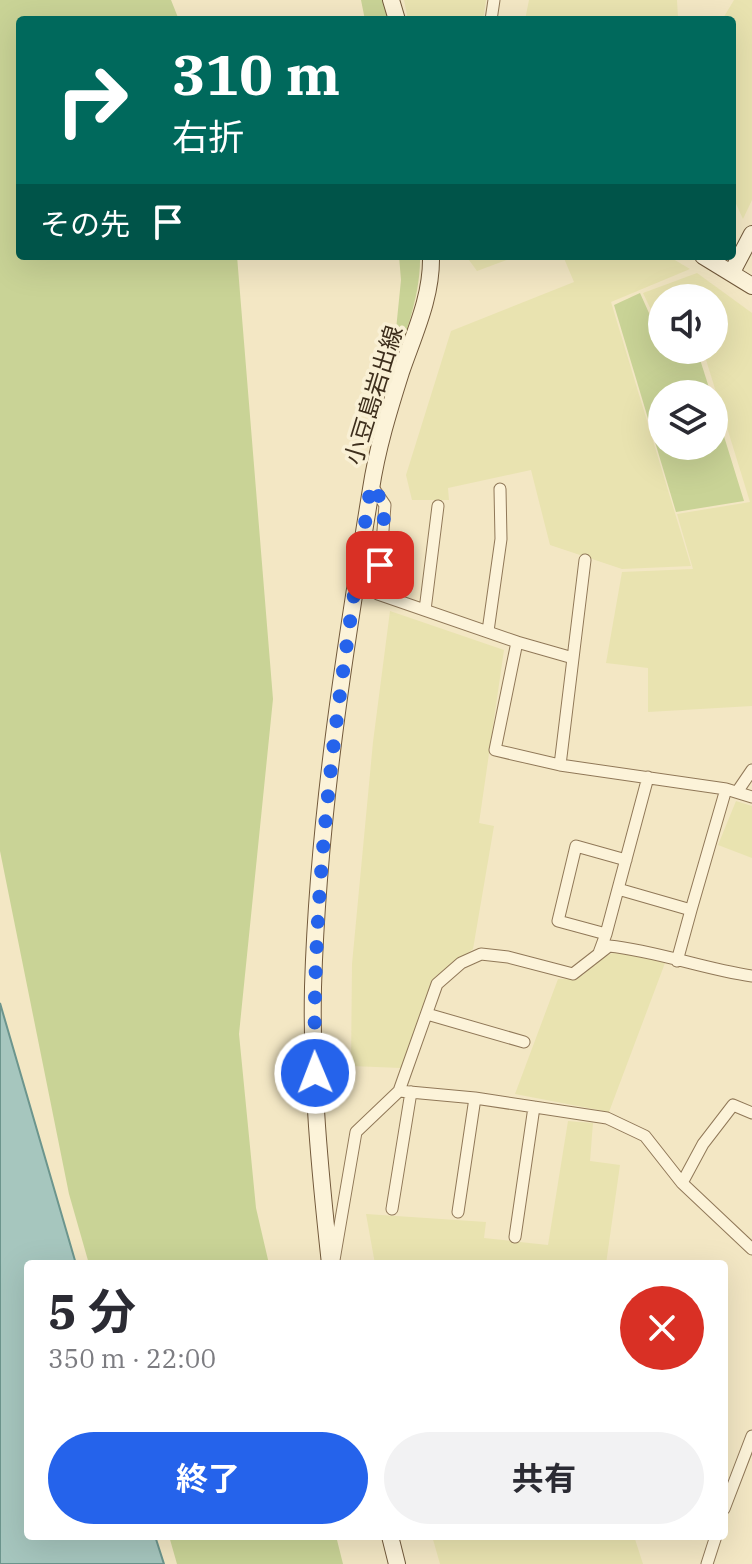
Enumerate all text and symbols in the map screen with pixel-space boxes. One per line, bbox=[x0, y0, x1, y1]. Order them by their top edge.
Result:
text: 310 m bbox=[172, 38, 340, 110]
icon: right bbox=[40, 48, 144, 152]
text: 右折 bbox=[172, 113, 244, 160]
icon: arrive bbox=[146, 200, 190, 244]
text: その先 bbox=[40, 204, 130, 243]
map controls bbox=[648, 284, 728, 460]
button: sound bbox=[648, 284, 728, 364]
street label: 小豆島岩出線 bbox=[337, 321, 409, 469]
button: layers bbox=[648, 380, 728, 460]
pin bbox=[346, 531, 414, 599]
icon: arrive bbox=[358, 543, 402, 587]
position arrow bbox=[273, 1031, 357, 1115]
text: 5 分 bbox=[48, 1280, 136, 1342]
button: close bbox=[620, 1286, 704, 1370]
text: 350 m · 22:00 bbox=[48, 1341, 216, 1375]
button: 終了 bbox=[48, 1432, 368, 1524]
button: 共有 bbox=[384, 1432, 704, 1524]

